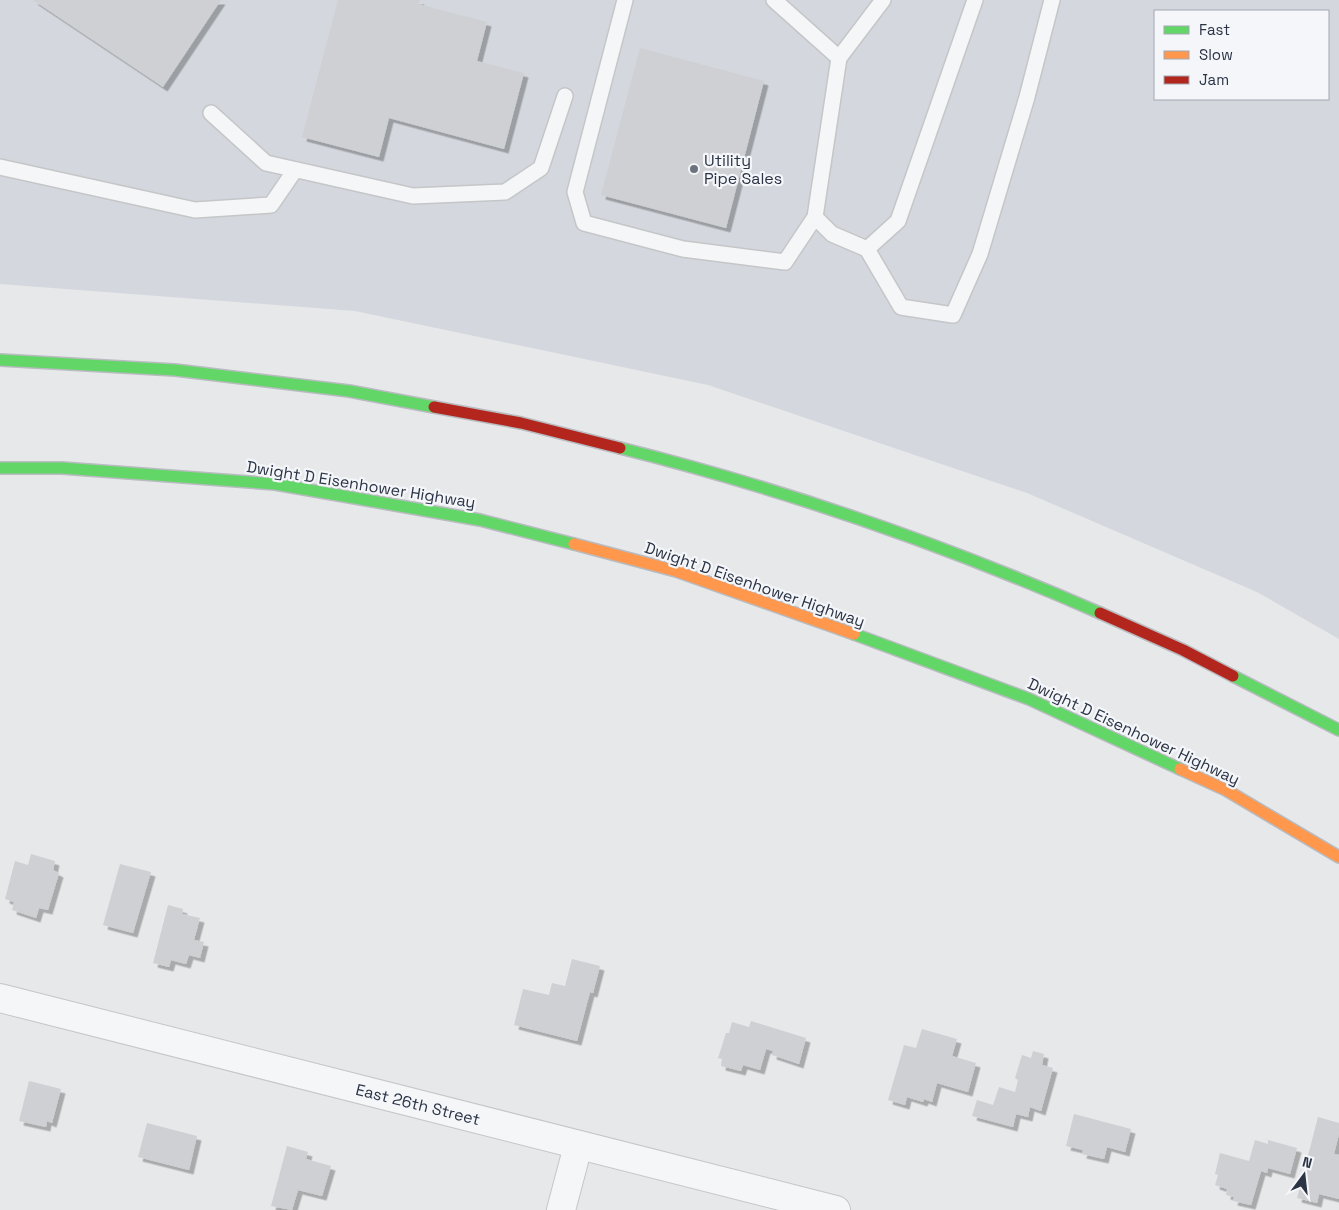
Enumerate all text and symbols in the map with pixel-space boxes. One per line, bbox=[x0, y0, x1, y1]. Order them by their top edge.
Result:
legend bbox=[1154, 10, 1329, 100]
text: Fast bbox=[1199, 20, 1230, 39]
text: Slow bbox=[1199, 45, 1233, 64]
text: Jam bbox=[1199, 70, 1229, 89]
place label: Utility Pipe Sales bbox=[704, 150, 782, 189]
marker: Utility Pipe Sales bbox=[688, 163, 700, 175]
street label: Dwight D Eisenhower Highway bbox=[245, 456, 477, 513]
street label: Dwight D Eisenhower Highway bbox=[642, 537, 868, 632]
street label: Dwight D Eisenhower Highway bbox=[1024, 673, 1243, 790]
street label: East 26th Street bbox=[353, 1079, 482, 1130]
north arrow bbox=[1279, 1150, 1329, 1200]
text: N bbox=[1300, 1153, 1314, 1172]

